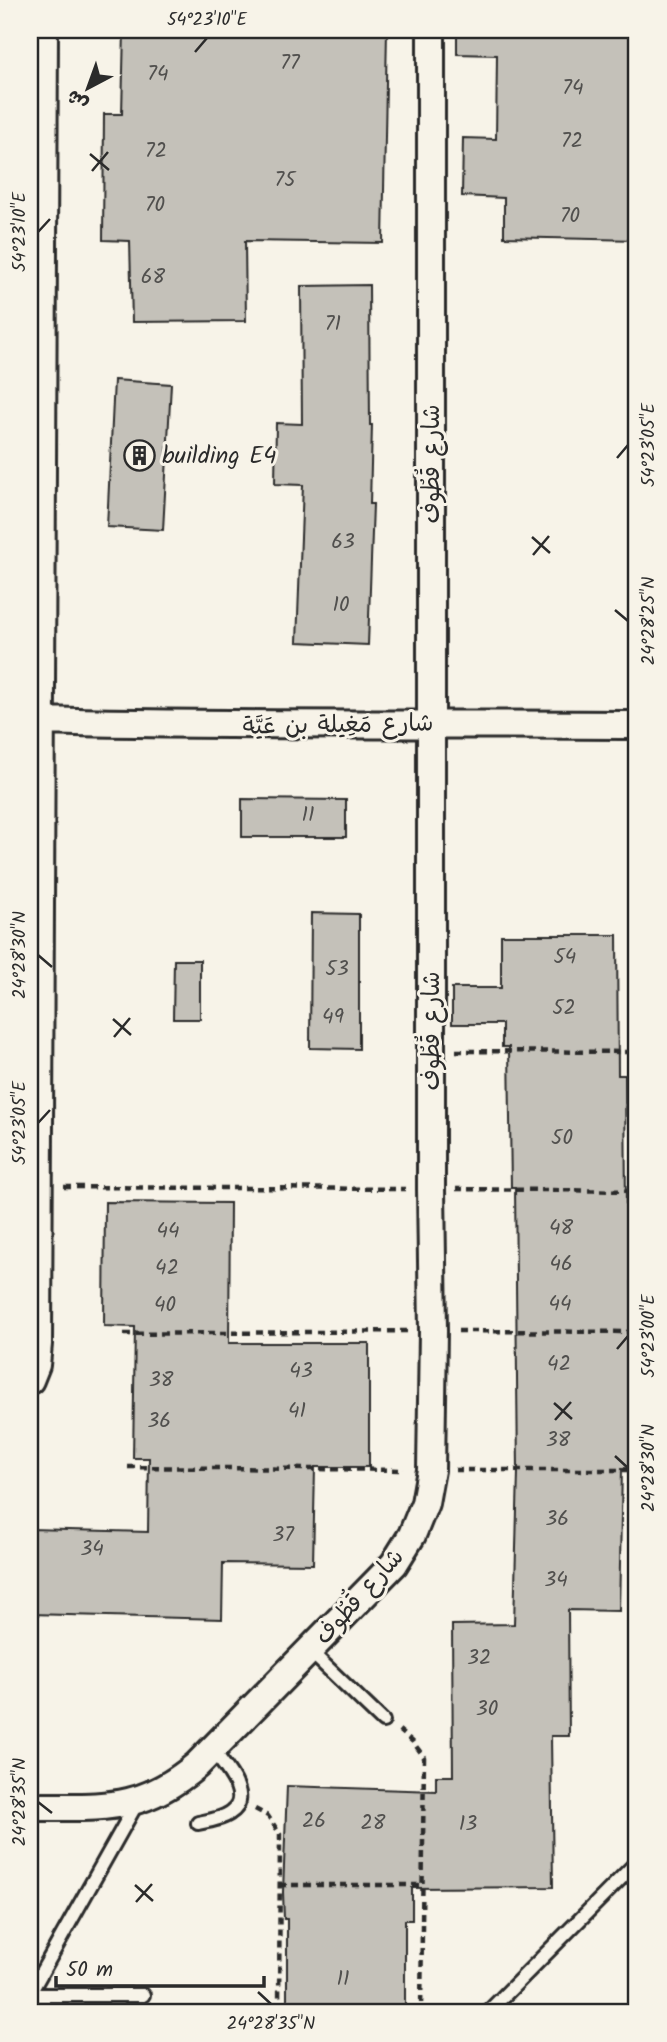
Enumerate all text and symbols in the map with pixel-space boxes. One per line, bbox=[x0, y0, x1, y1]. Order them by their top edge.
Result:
text: 54°23'10"E bbox=[167, 6, 248, 35]
house number: 77 bbox=[280, 47, 301, 80]
north arrow bbox=[52, 52, 122, 122]
house number: 74 bbox=[147, 58, 169, 91]
house number: 74 bbox=[562, 72, 584, 105]
text: ش bbox=[60, 81, 96, 117]
house number: 72 bbox=[561, 125, 583, 158]
house number: 72 bbox=[145, 135, 167, 168]
house number: 75 bbox=[275, 164, 297, 197]
house number: 70 bbox=[145, 189, 165, 222]
text: 54°23'10"E bbox=[6, 191, 35, 272]
house number: 70 bbox=[560, 200, 580, 233]
house number: 68 bbox=[141, 261, 166, 294]
house number: 71 bbox=[325, 308, 341, 341]
text: 54°23'05"E bbox=[635, 402, 664, 487]
street label: شارع قُطُوف bbox=[413, 404, 452, 524]
place label: building E4 bbox=[162, 437, 277, 476]
building icon: building E4 bbox=[122, 438, 156, 472]
house number: 63 bbox=[331, 526, 355, 559]
text: 24°28'25"N bbox=[635, 577, 664, 665]
house number: 10 bbox=[332, 589, 350, 622]
street label: شارع مَغِيلة بن عَيَّة bbox=[242, 704, 434, 747]
house number: 11 bbox=[301, 799, 315, 832]
text: 24°28'30"N bbox=[6, 911, 35, 999]
house number: 54 bbox=[554, 941, 576, 974]
house number: 53 bbox=[325, 953, 349, 986]
street label: شارع قُطُوف bbox=[413, 971, 452, 1091]
house number: 52 bbox=[552, 992, 576, 1025]
house number: 49 bbox=[322, 1001, 344, 1034]
text: 54°23'05"E bbox=[6, 1080, 35, 1165]
house number: 50 bbox=[551, 1122, 573, 1155]
house number: 48 bbox=[549, 1212, 573, 1245]
house number: 44 bbox=[156, 1215, 180, 1248]
house number: 46 bbox=[549, 1248, 573, 1281]
house number: 42 bbox=[155, 1252, 179, 1285]
house number: 44 bbox=[548, 1288, 572, 1321]
house number: 40 bbox=[154, 1289, 176, 1322]
text: 54°23'00"E bbox=[635, 1294, 664, 1378]
house number: 42 bbox=[547, 1348, 571, 1381]
house number: 43 bbox=[289, 1355, 313, 1388]
house number: 38 bbox=[149, 1364, 174, 1397]
house number: 41 bbox=[288, 1395, 306, 1428]
house number: 36 bbox=[147, 1405, 171, 1438]
house number: 38 bbox=[546, 1424, 571, 1457]
text: 24°28'30"N bbox=[635, 1424, 664, 1512]
house number: 36 bbox=[545, 1503, 569, 1536]
house number: 37 bbox=[272, 1519, 295, 1552]
house number: 34 bbox=[80, 1533, 104, 1566]
street label: شارع قُطُوف bbox=[306, 1540, 414, 1654]
house number: 34 bbox=[544, 1564, 568, 1597]
house number: 32 bbox=[467, 1642, 491, 1675]
house number: 30 bbox=[476, 1693, 498, 1726]
text: 24°28'35"N bbox=[6, 1758, 35, 1846]
house number: 26 bbox=[302, 1805, 326, 1838]
house number: 28 bbox=[361, 1807, 386, 1840]
house number: 13 bbox=[459, 1808, 477, 1841]
scale bar bbox=[56, 1944, 264, 1988]
text: 50 m bbox=[66, 1954, 113, 1987]
house number: 11 bbox=[336, 1963, 350, 1996]
text: 24°28'35"N bbox=[227, 2010, 315, 2039]

